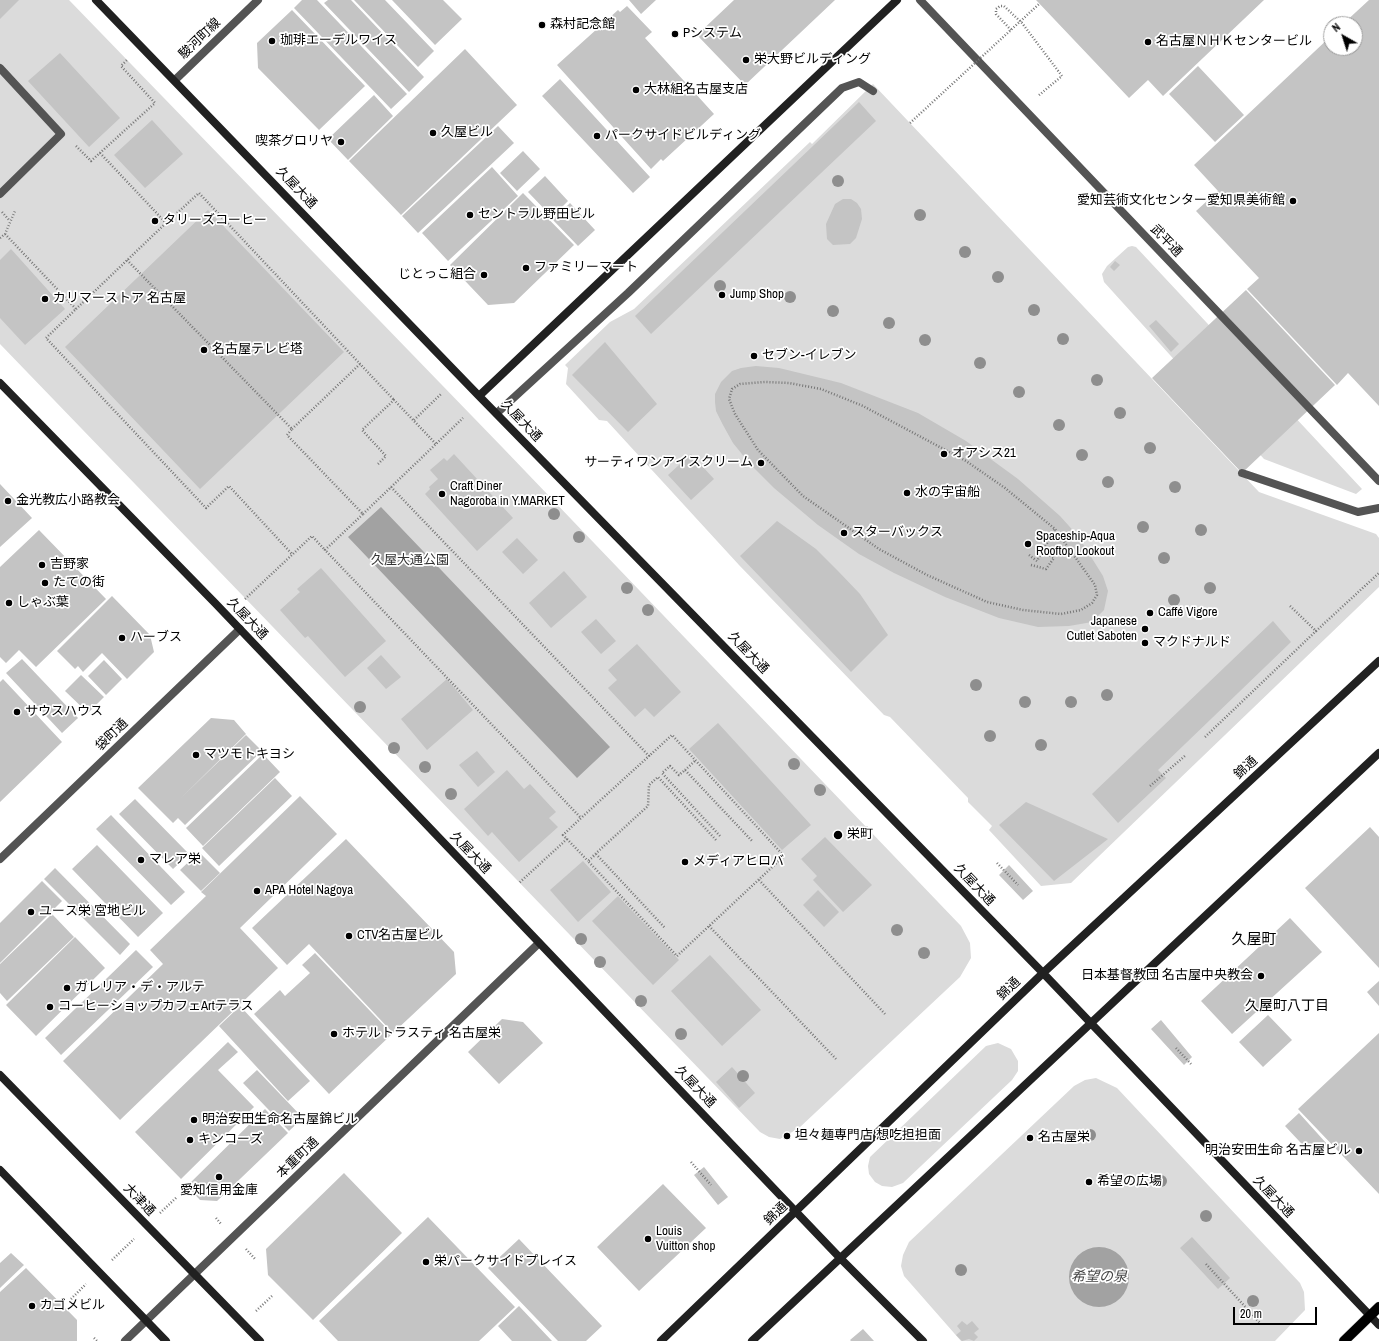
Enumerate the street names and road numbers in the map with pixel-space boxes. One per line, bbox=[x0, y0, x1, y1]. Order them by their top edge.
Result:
street label: 駿河町線 bbox=[176, 15, 224, 63]
street label: 久屋大通 bbox=[272, 164, 320, 212]
street label: 武平通 bbox=[1147, 222, 1185, 260]
street label: 久屋大通 bbox=[497, 397, 545, 445]
street label: 久屋大通 bbox=[223, 595, 271, 643]
street label: 久屋大通 bbox=[724, 629, 772, 677]
street label: 袋町通 bbox=[93, 716, 131, 754]
street label: 錦通 bbox=[1231, 753, 1261, 783]
street label: 久屋大通 bbox=[446, 829, 494, 877]
street label: 久屋大通 bbox=[950, 861, 998, 909]
street label: 錦通 bbox=[994, 974, 1024, 1004]
street label: 久屋大通 bbox=[671, 1063, 719, 1111]
street label: 本重町通 bbox=[274, 1134, 322, 1182]
street label: 久屋大通 bbox=[1249, 1173, 1297, 1221]
street label: 大津通 bbox=[120, 1181, 158, 1219]
street label: 錦通 bbox=[761, 1199, 791, 1229]

